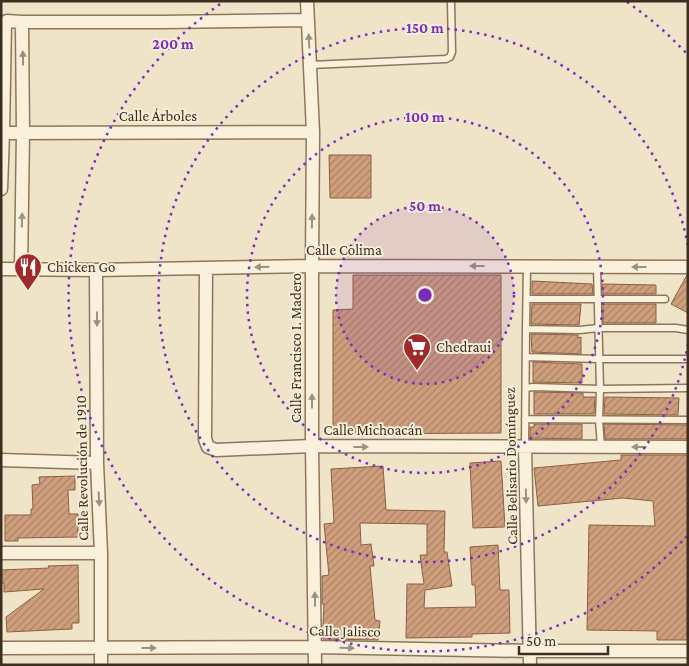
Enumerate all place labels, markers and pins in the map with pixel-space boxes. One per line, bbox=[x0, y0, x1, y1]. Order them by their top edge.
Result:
restaurant icon: Chicken Go bbox=[13, 252, 43, 291]
place label: Chicken Go bbox=[47, 259, 115, 275]
centre of rings bbox=[416, 286, 434, 304]
supermarket icon: Chedraui bbox=[402, 332, 432, 371]
place label: Chedraui bbox=[436, 339, 491, 355]

